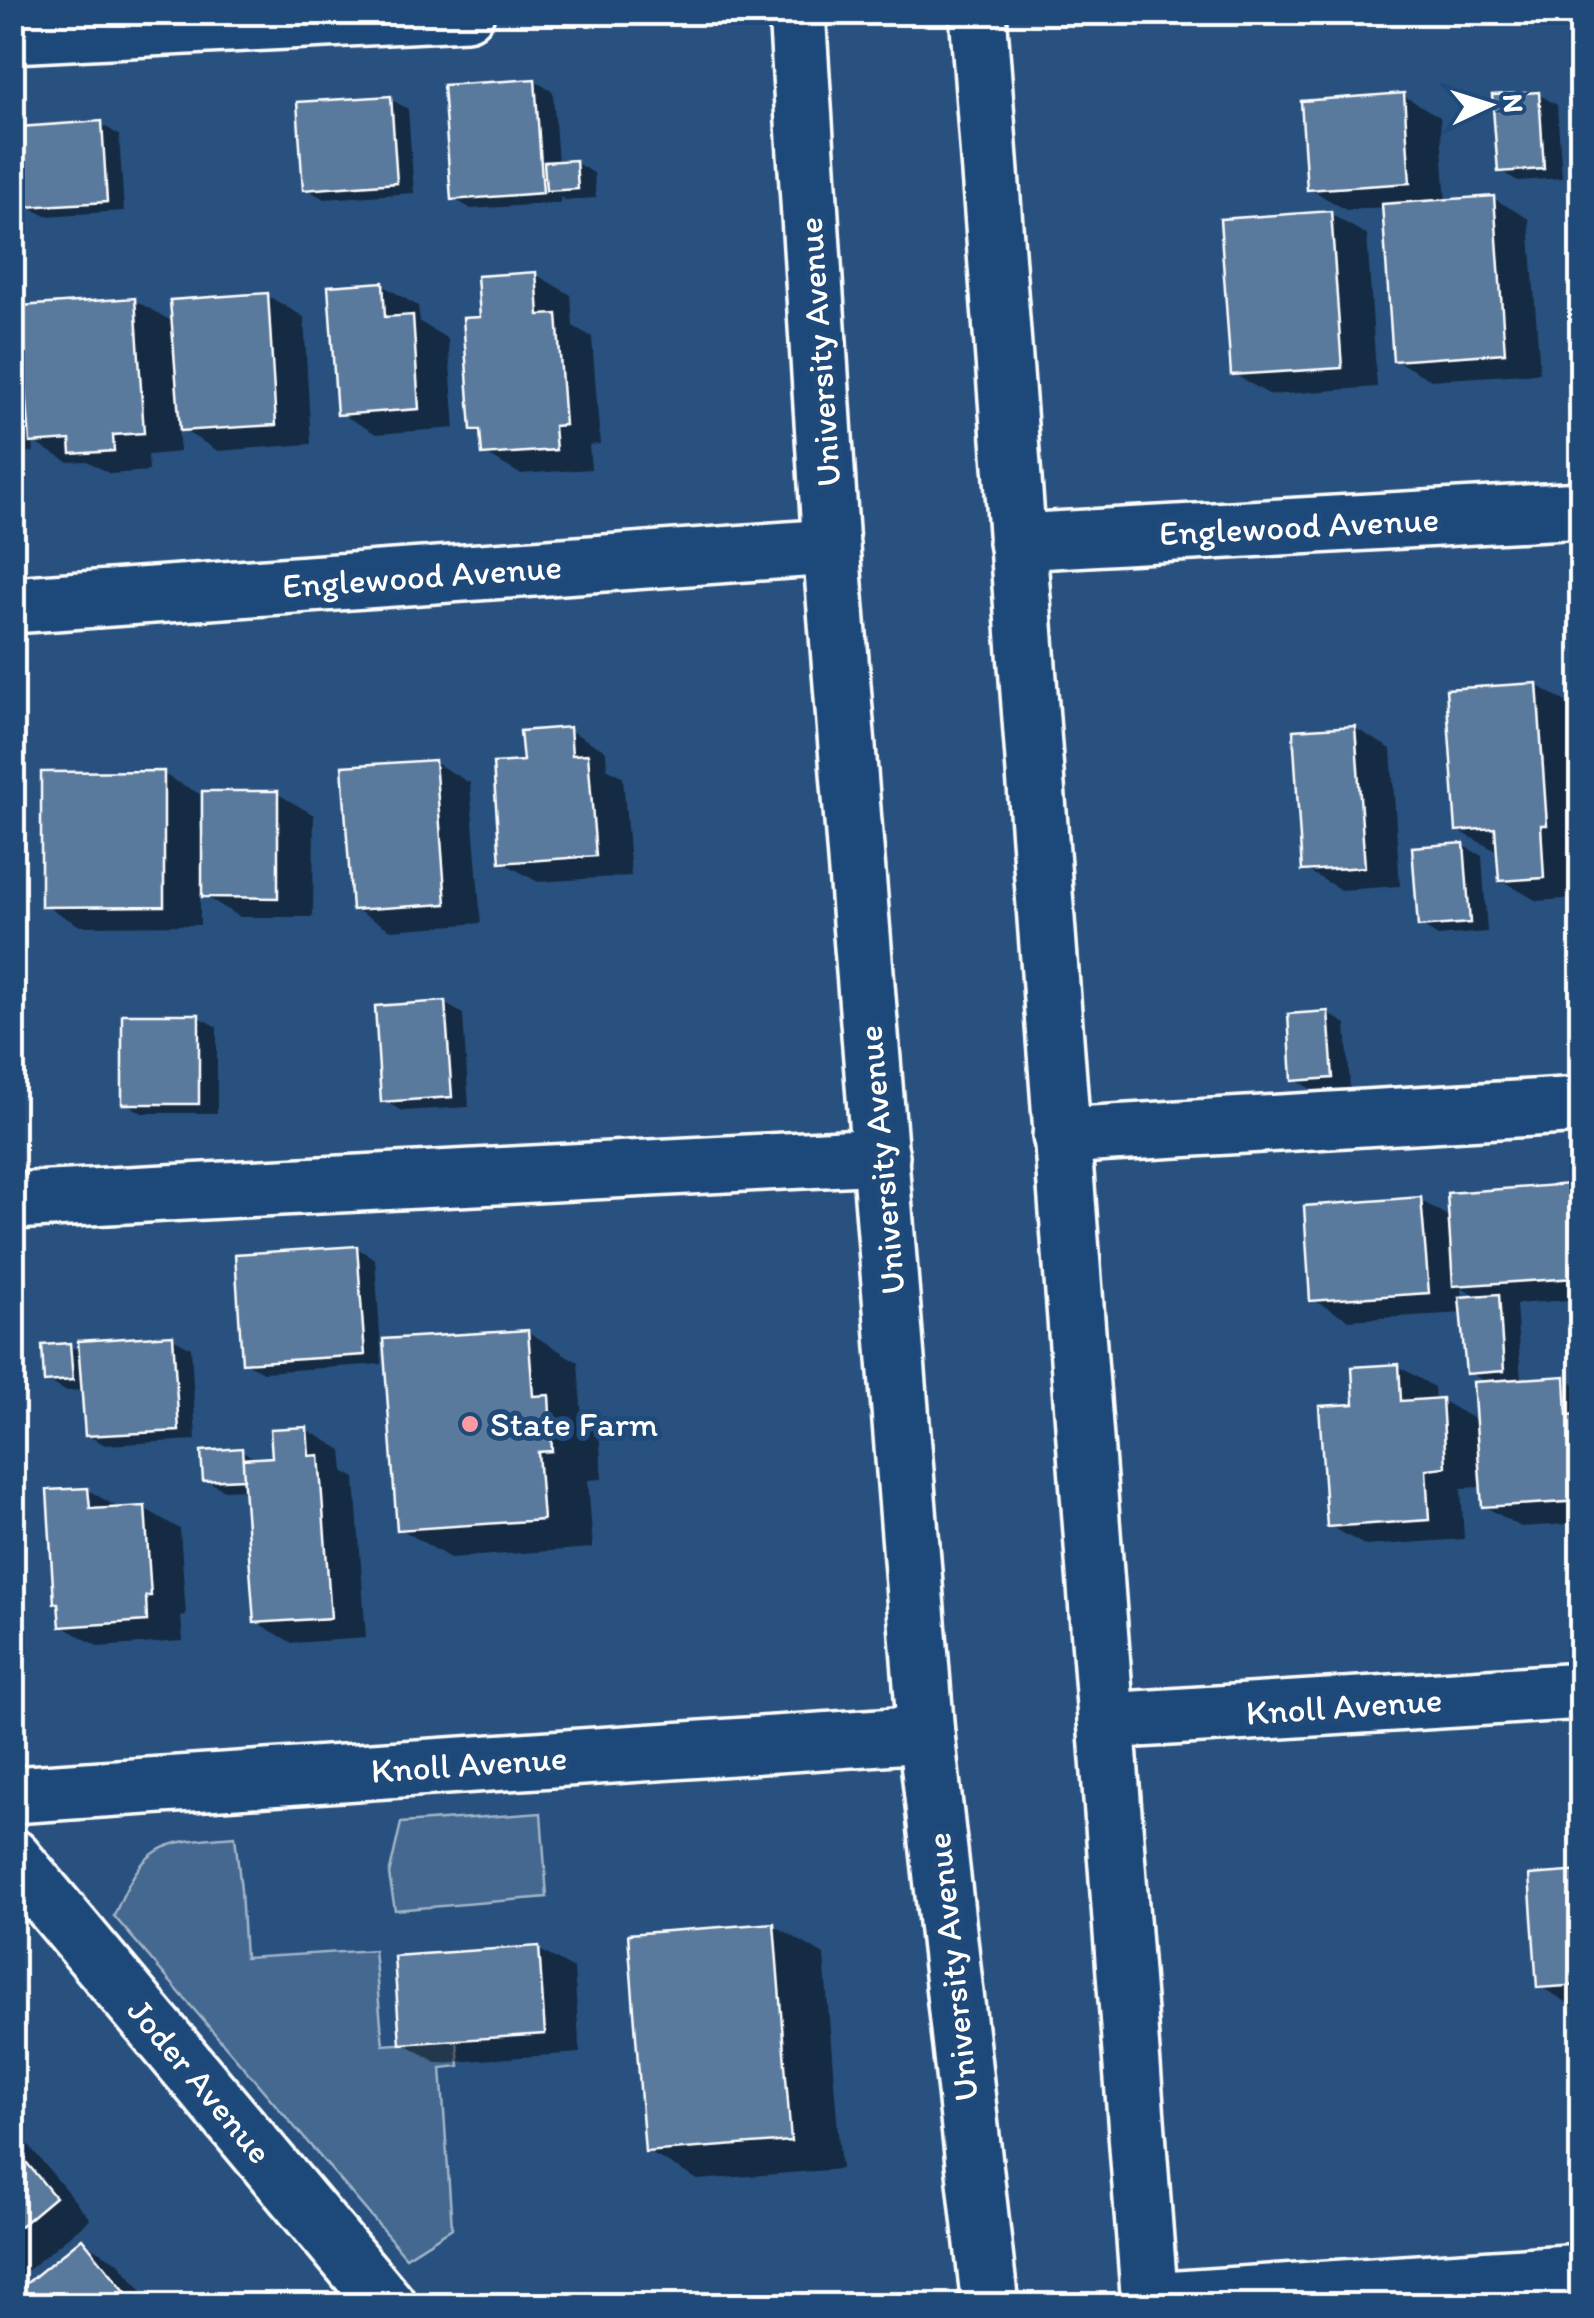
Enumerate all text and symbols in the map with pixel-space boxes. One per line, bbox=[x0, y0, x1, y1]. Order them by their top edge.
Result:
north arrow bbox=[1439, 55, 1539, 155]
text: N bbox=[1496, 93, 1532, 114]
street label: University Avenue bbox=[789, 216, 849, 488]
street label: Englewood Avenue bbox=[1158, 498, 1440, 554]
street label: Englewood Avenue bbox=[281, 545, 563, 607]
street label: University Avenue bbox=[848, 1024, 914, 1296]
place label: State Farm bbox=[490, 1403, 658, 1445]
marker: State Farm bbox=[459, 1413, 481, 1435]
street label: Knoll Avenue bbox=[1244, 1678, 1444, 1734]
street label: Knoll Avenue bbox=[369, 1736, 569, 1792]
street label: University Avenue bbox=[917, 1830, 987, 2104]
street label: Joder Avenue bbox=[119, 1990, 281, 2172]

